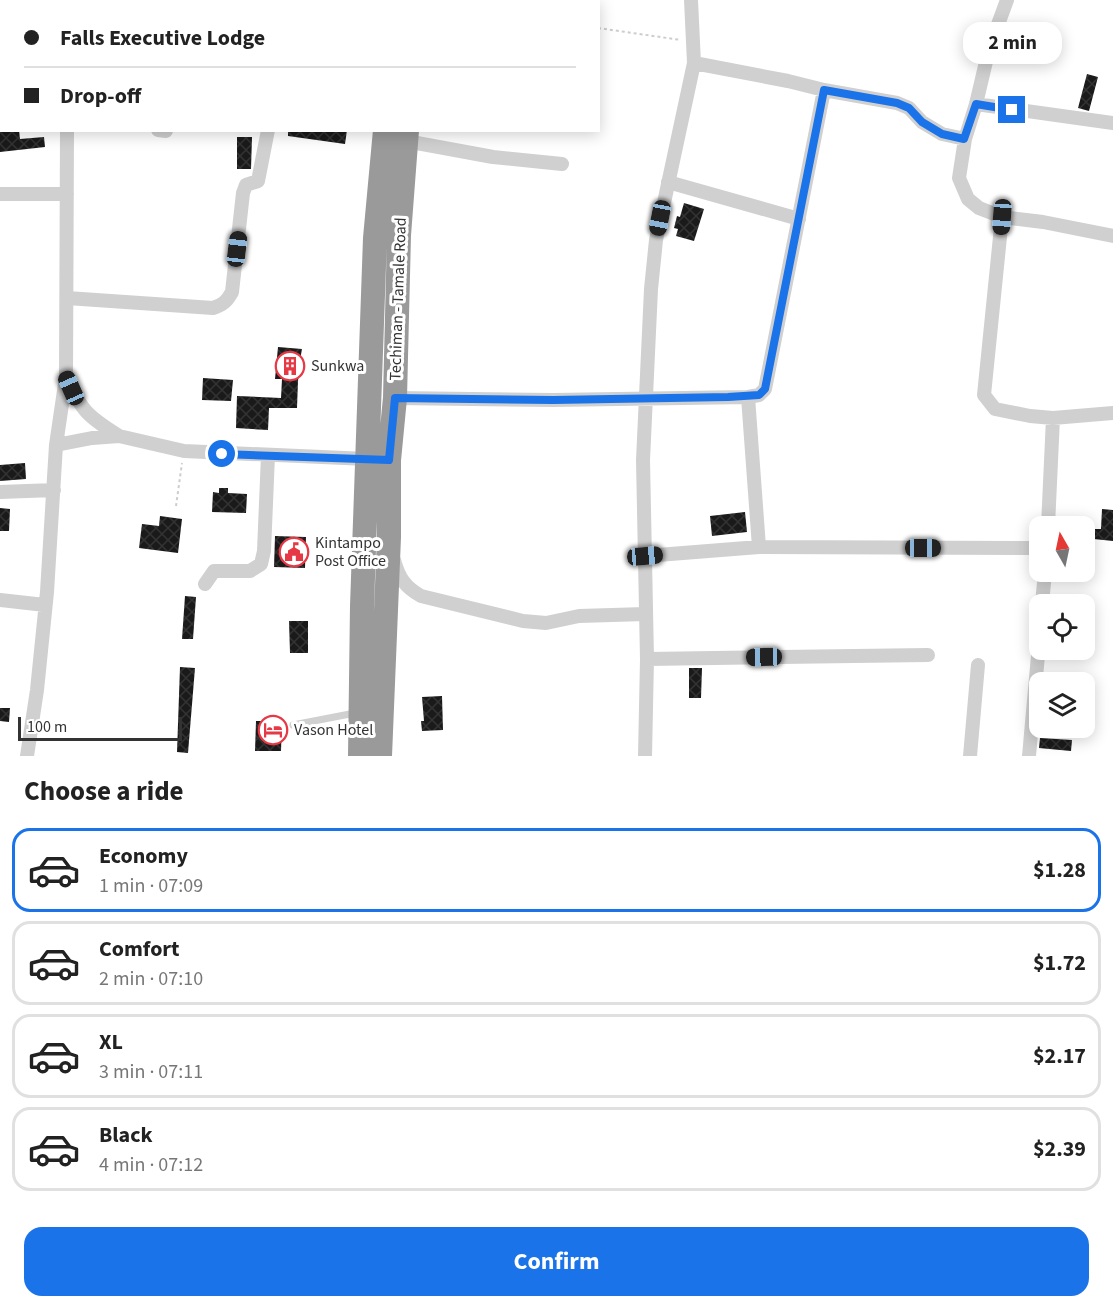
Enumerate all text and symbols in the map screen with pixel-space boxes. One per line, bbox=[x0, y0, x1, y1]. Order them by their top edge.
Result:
text: Falls Executive Lodge bbox=[60, 22, 265, 54]
callout: 2 min bbox=[962, 23, 1062, 65]
text: 2 min bbox=[988, 29, 1037, 57]
text: Drop-off bbox=[60, 80, 141, 112]
route end bbox=[998, 96, 1025, 123]
car bbox=[992, 198, 1012, 236]
car bbox=[648, 199, 672, 237]
street label: Techiman - Tamale Road bbox=[384, 217, 412, 381]
car bbox=[226, 230, 248, 268]
building icon: Sunkwa bbox=[274, 350, 306, 382]
place label: Sunkwa bbox=[311, 355, 364, 377]
car bbox=[55, 368, 87, 408]
route start bbox=[208, 440, 235, 467]
north arrow bbox=[1029, 516, 1095, 582]
map controls bbox=[1029, 516, 1095, 738]
place label: Kintampo Post Office bbox=[315, 532, 386, 572]
public building icon: Kintampo Post Office bbox=[278, 536, 310, 568]
car bbox=[905, 539, 941, 557]
car bbox=[626, 545, 664, 567]
button: locate bbox=[1029, 594, 1095, 660]
car bbox=[746, 648, 782, 666]
button: layers bbox=[1029, 672, 1095, 738]
scale bar bbox=[18, 714, 182, 742]
hotel icon: Vason Hotel bbox=[257, 714, 289, 746]
text: 100 m bbox=[27, 716, 67, 738]
place label: Vason Hotel bbox=[294, 719, 373, 741]
text: Choose a ride bbox=[24, 772, 184, 811]
text: Economy bbox=[99, 840, 188, 872]
icon: car bbox=[27, 843, 81, 897]
text: $1.28 bbox=[1033, 854, 1086, 886]
text: 1 min · 07:09 bbox=[99, 872, 203, 900]
text: Comfort bbox=[99, 933, 180, 965]
icon: car bbox=[27, 936, 81, 990]
text: $1.72 bbox=[1033, 947, 1086, 979]
text: 2 min · 07:10 bbox=[99, 965, 203, 993]
text: XL bbox=[99, 1026, 123, 1058]
icon: car bbox=[27, 1029, 81, 1083]
text: $2.17 bbox=[1033, 1040, 1086, 1072]
text: 3 min · 07:11 bbox=[99, 1058, 203, 1086]
text: Black bbox=[99, 1119, 153, 1151]
icon: car bbox=[27, 1122, 81, 1176]
text: $2.39 bbox=[1033, 1133, 1086, 1165]
text: 4 min · 07:12 bbox=[99, 1151, 203, 1179]
button: Confirm bbox=[24, 1227, 1089, 1296]

